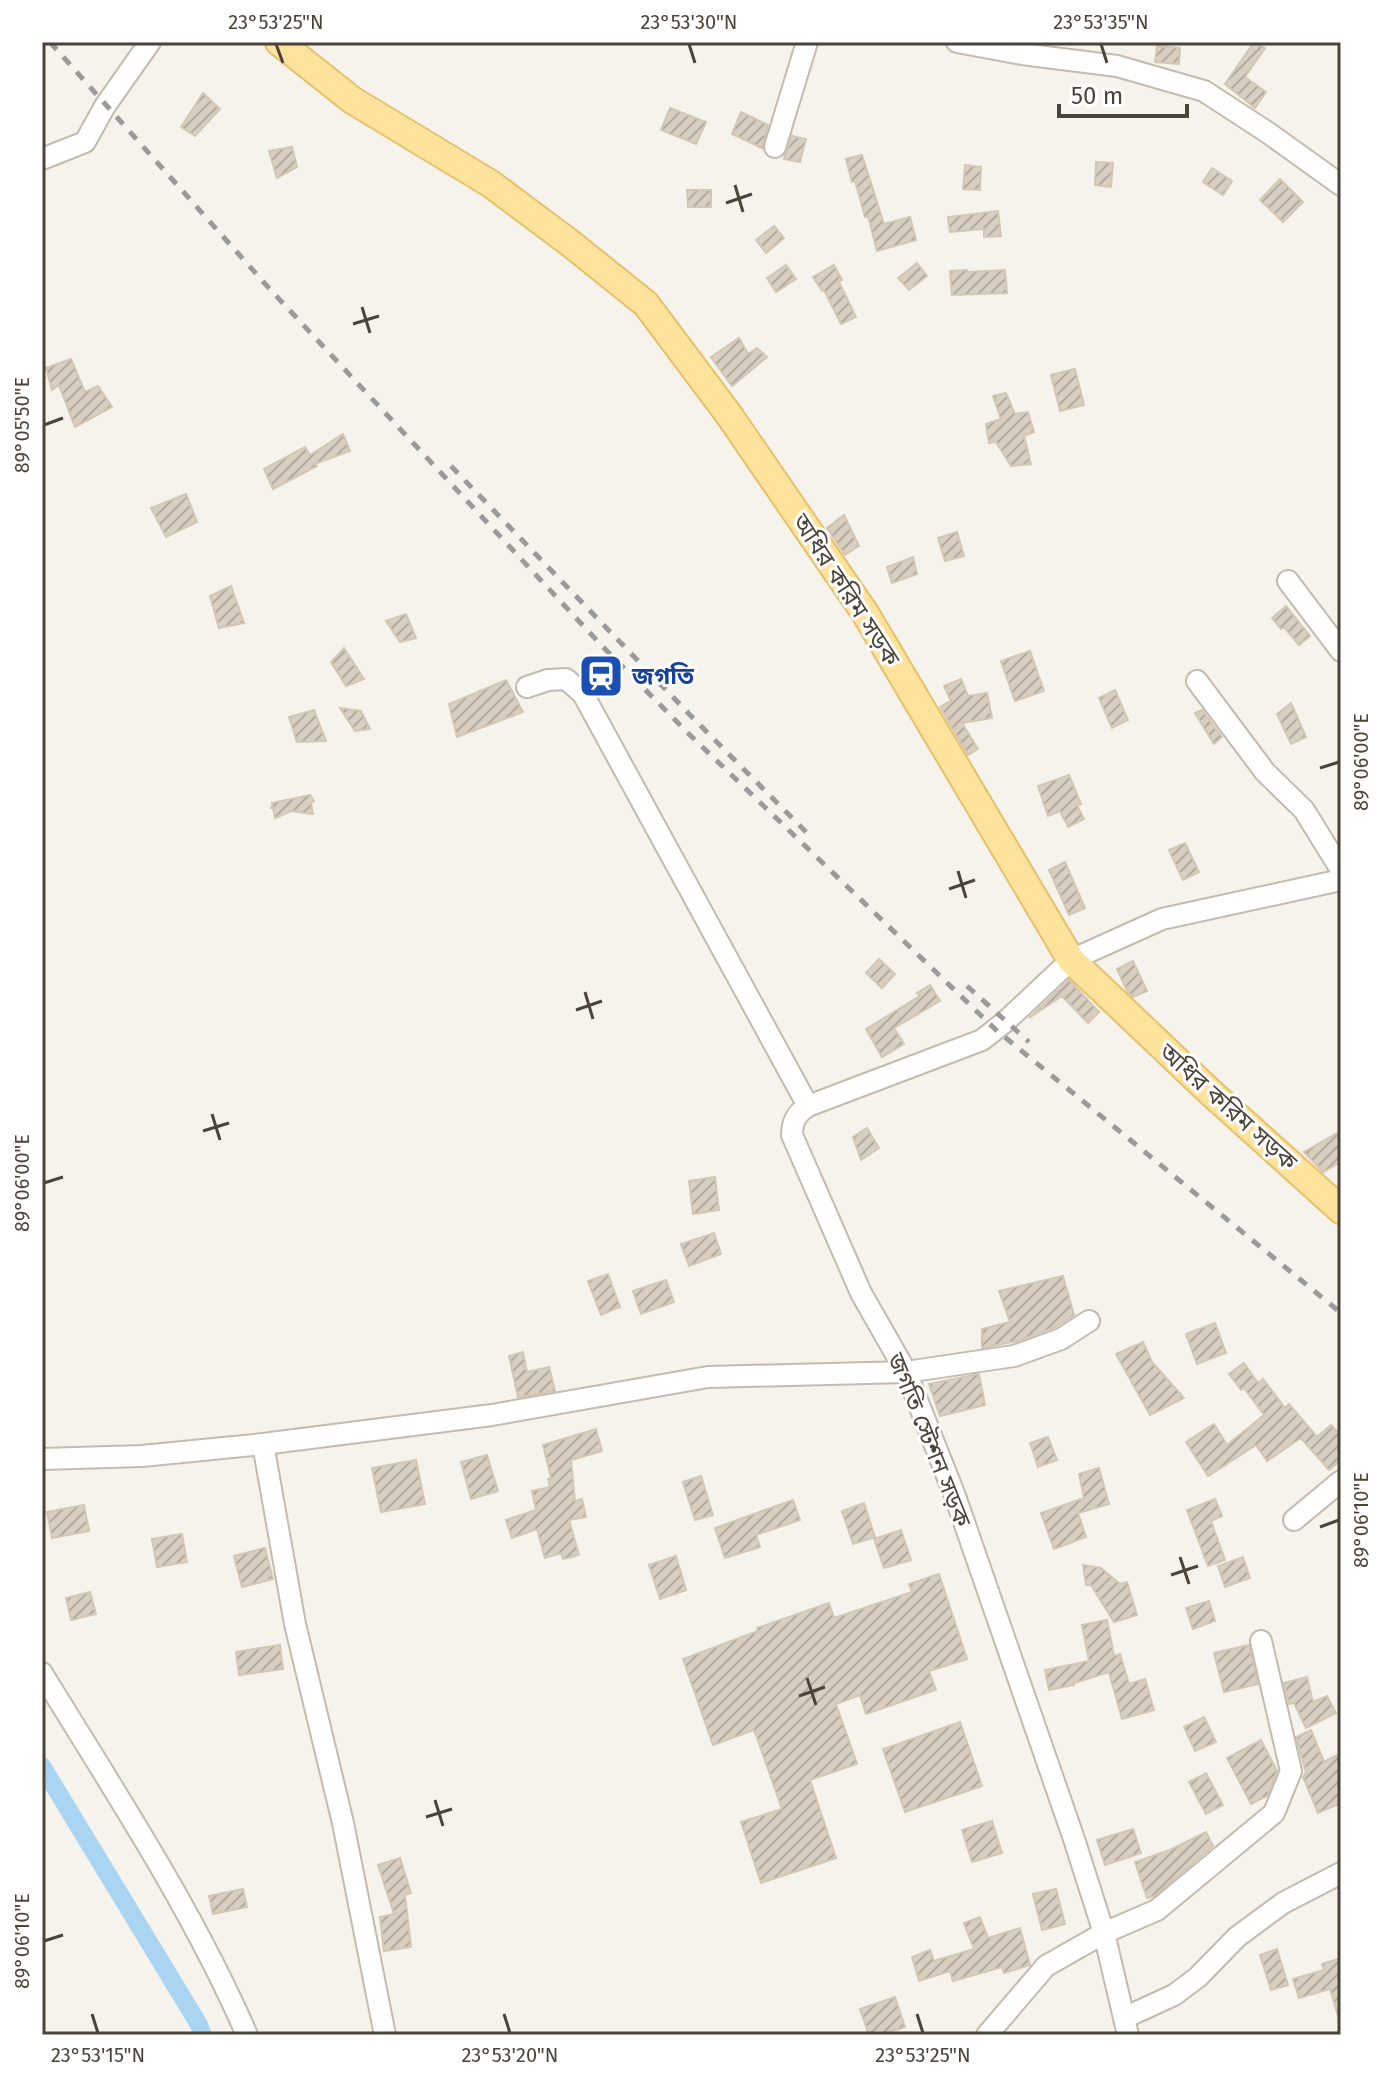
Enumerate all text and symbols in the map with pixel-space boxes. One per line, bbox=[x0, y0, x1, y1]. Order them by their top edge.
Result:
text: 23°53'25"N bbox=[228, 10, 324, 34]
text: 23°53'30"N bbox=[640, 10, 738, 34]
text: 23°53'35"N bbox=[1053, 10, 1149, 34]
scale bar bbox=[1059, 68, 1187, 118]
text: 50 m bbox=[1071, 82, 1123, 110]
text: 89°05'50"E bbox=[10, 377, 34, 473]
street label: অধির করিম সড়ক bbox=[786, 508, 906, 672]
station icon: জগতি bbox=[577, 652, 625, 700]
place label: জগতি bbox=[631, 662, 695, 690]
text: 89°06'00"E bbox=[1349, 713, 1373, 811]
street label: অধির করিম সড়ক bbox=[1153, 1037, 1303, 1176]
text: 89°06'00"E bbox=[10, 1134, 34, 1232]
street label: জগতি স্টেশন সড়ক bbox=[881, 1348, 977, 1531]
text: 89°06'10"E bbox=[1349, 1472, 1373, 1568]
text: 89°06'10"E bbox=[10, 1893, 34, 1989]
text: 23°53'15"N bbox=[51, 2043, 145, 2067]
text: 23°53'20"N bbox=[462, 2043, 558, 2067]
text: 23°53'25"N bbox=[875, 2043, 971, 2067]

